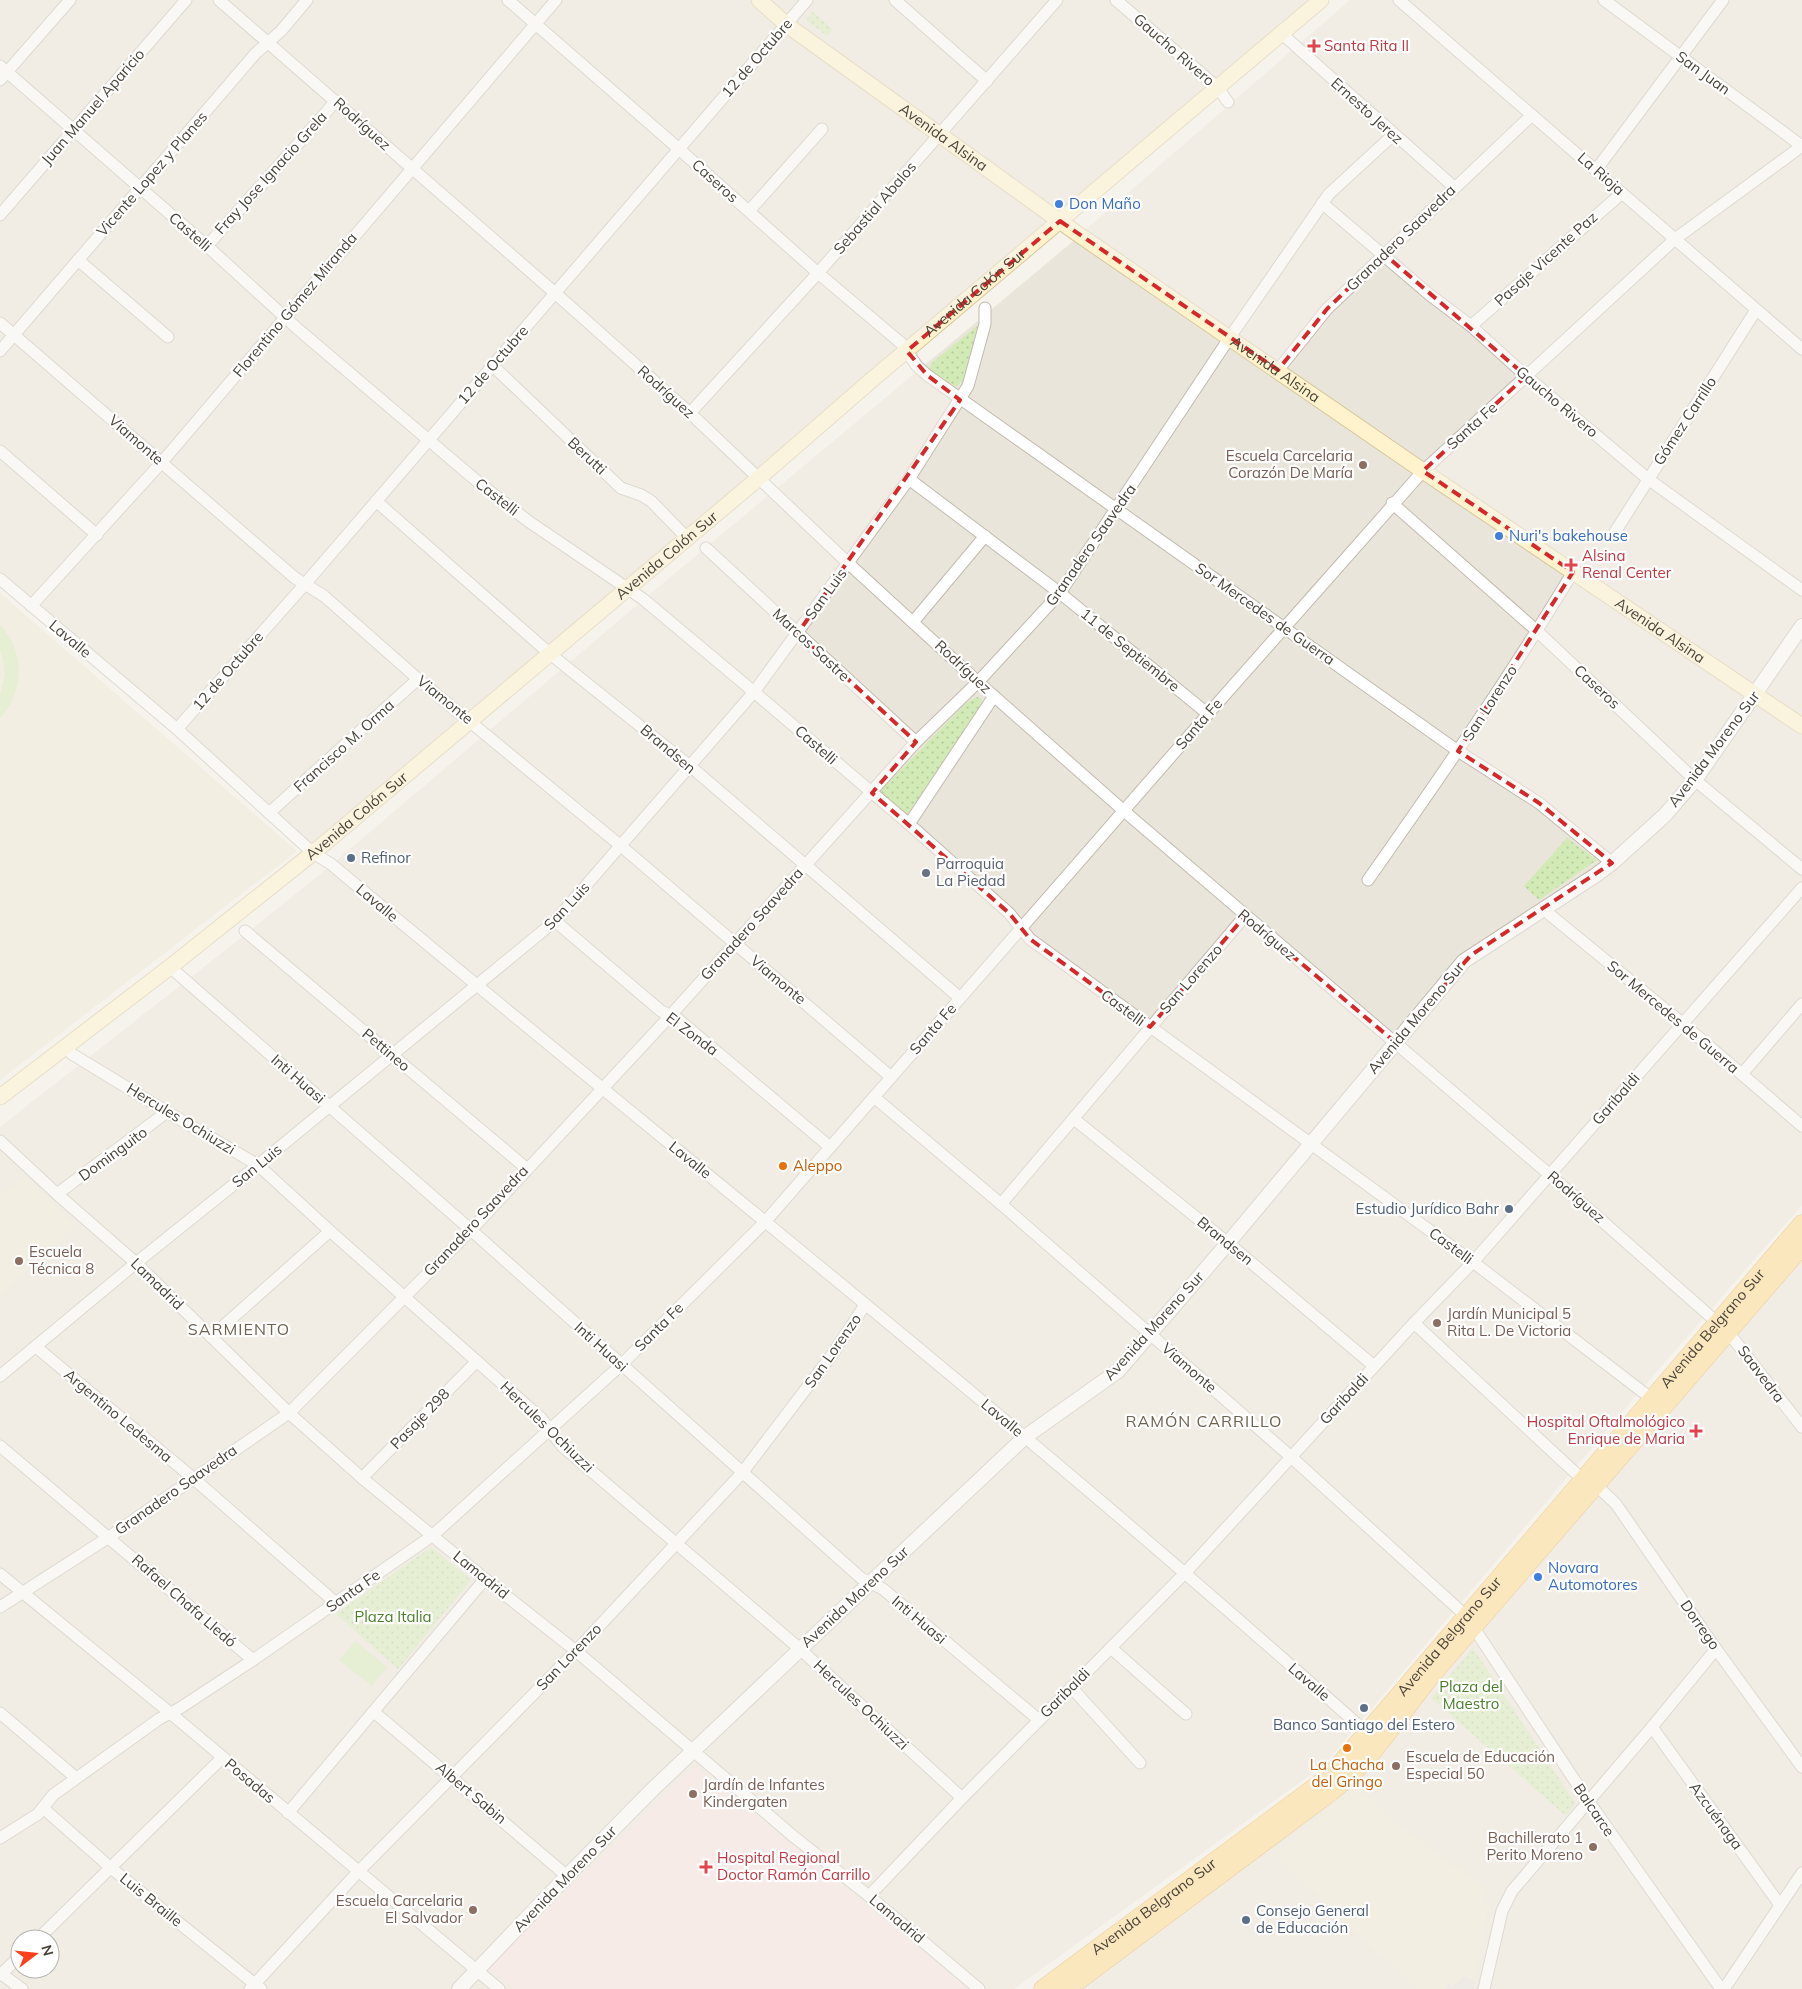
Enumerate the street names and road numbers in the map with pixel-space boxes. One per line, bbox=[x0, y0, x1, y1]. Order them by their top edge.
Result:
street label: Gaucho Rivero bbox=[1130, 9, 1219, 90]
street label: 12 de Octubre bbox=[717, 14, 796, 101]
street label: Juan Manuel Aparicio bbox=[37, 45, 148, 169]
street label: San Juan bbox=[1672, 47, 1734, 99]
street label: Ernesto Jerez bbox=[1327, 73, 1408, 148]
street label: Rodríguez bbox=[330, 93, 395, 154]
street label: Avenida Alsina bbox=[896, 99, 992, 175]
street label: Vicente Lopez y Planes bbox=[92, 107, 211, 240]
street label: Fray Jose Ignacio Grela bbox=[210, 107, 331, 238]
street label: La Rioja bbox=[1574, 148, 1629, 199]
street label: Caseros bbox=[688, 155, 742, 206]
street label: Sebastial Abalos bbox=[829, 157, 920, 258]
street label: Granadero Saavedra bbox=[1342, 181, 1459, 295]
street label: Pasaje Vicente Paz bbox=[1490, 207, 1601, 310]
street label: Castelli bbox=[165, 208, 216, 255]
street label: Florentino Gómez Miranda bbox=[228, 228, 361, 381]
street label: Avenida Colón Sur bbox=[920, 244, 1030, 341]
street label: 12 de Octubre bbox=[453, 321, 532, 408]
street label: Avenida Alsina bbox=[1227, 332, 1324, 406]
street label: Rodríguez bbox=[634, 361, 699, 422]
street label: Gaucho Rivero bbox=[1512, 362, 1602, 441]
street label: Gómez Carrillo bbox=[1649, 373, 1720, 469]
street label: Santa Fe bbox=[1442, 398, 1501, 453]
street label: Viamonte bbox=[105, 411, 168, 469]
street label: Berutti bbox=[564, 433, 611, 478]
street label: Castelli bbox=[472, 474, 523, 520]
street label: Granadero Saavedra bbox=[1041, 480, 1140, 609]
street label: Avenida Colón Sur bbox=[611, 506, 722, 604]
street label: Sor Mercedes de Guerra bbox=[1192, 558, 1339, 669]
street label: San Luis bbox=[801, 564, 851, 623]
street label: Avenida Alsina bbox=[1612, 593, 1709, 667]
street label: Marcos Sastre bbox=[769, 604, 854, 685]
street label: 11 de Septiembre bbox=[1077, 604, 1184, 695]
street label: Lavalle bbox=[45, 616, 95, 662]
street label: 12 de Octubre bbox=[188, 627, 267, 714]
street label: Rodríguez bbox=[931, 636, 996, 698]
street label: San Lorenzo bbox=[1458, 661, 1521, 744]
street label: Caseros bbox=[1570, 661, 1624, 713]
street label: Viamonte bbox=[413, 671, 477, 728]
street label: Avenida Moreno Sur bbox=[1664, 686, 1764, 811]
street label: Santa Fe bbox=[1171, 694, 1226, 753]
street label: Francisco M. Orma bbox=[289, 695, 398, 796]
street label: Brandsen bbox=[637, 720, 700, 777]
street label: Castelli bbox=[791, 721, 842, 768]
street label: Avenida Colón Sur bbox=[302, 767, 412, 864]
street label: Granadero Saavedra bbox=[696, 864, 807, 984]
street label: San Luis bbox=[540, 878, 594, 934]
street label: Lavalle bbox=[352, 880, 402, 926]
street label: Rodríguez bbox=[1234, 905, 1301, 965]
street label: San Lorenzo bbox=[1155, 940, 1226, 1017]
street label: Viamonte bbox=[747, 951, 810, 1008]
street label: Sor Mercedes de Guerra bbox=[1604, 956, 1743, 1077]
street label: Avenida Moreno Sur bbox=[1363, 957, 1468, 1078]
street label: Castelli bbox=[1097, 985, 1149, 1030]
street label: Santa Fe bbox=[905, 999, 960, 1058]
street label: El Zonda bbox=[662, 1008, 722, 1059]
street label: Pettineo bbox=[358, 1024, 414, 1075]
street label: Inti Huasi bbox=[267, 1050, 329, 1107]
street label: Garibaldi bbox=[1588, 1069, 1643, 1129]
street label: Hercules Ochiuzzi bbox=[124, 1079, 239, 1158]
street label: Dominguito bbox=[75, 1122, 151, 1185]
street label: Lavalle bbox=[665, 1137, 715, 1182]
street label: San Luis bbox=[228, 1140, 285, 1191]
street label: Granadero Saavedra bbox=[419, 1161, 532, 1280]
street label: Rodríguez bbox=[1544, 1166, 1609, 1227]
street label: Brandsen bbox=[1193, 1212, 1257, 1269]
street label: Castelli bbox=[1425, 1223, 1477, 1268]
street label: Lamadrid bbox=[127, 1254, 188, 1314]
street label: Avenida Belgrano Sur bbox=[1656, 1264, 1769, 1392]
street label: Avenida Moreno Sur bbox=[1100, 1267, 1208, 1384]
street label: Santa Fe bbox=[630, 1298, 687, 1355]
street label: San Lorenzo bbox=[800, 1310, 865, 1391]
street label: Inti Huasi bbox=[571, 1318, 632, 1376]
street label: Viamonte bbox=[1158, 1339, 1221, 1397]
street label: Saavedra bbox=[1734, 1341, 1789, 1406]
street label: Argentino Ledesma bbox=[60, 1365, 176, 1466]
street label: Garibaldi bbox=[1315, 1369, 1372, 1428]
street label: Hercules Ochiuzzi bbox=[496, 1377, 598, 1476]
street label: Pasaje 298 bbox=[386, 1384, 453, 1453]
street label: Lavalle bbox=[977, 1395, 1027, 1441]
street label: Granadero Saavedra bbox=[111, 1440, 240, 1539]
street label: Avenida Moreno Sur bbox=[797, 1541, 913, 1652]
street label: Lamadrid bbox=[450, 1546, 513, 1603]
street label: Rafael Chafa Lledó bbox=[128, 1550, 241, 1651]
street label: Santa Fe bbox=[322, 1565, 383, 1616]
street label: Avenida Belgrano Sur bbox=[1393, 1572, 1506, 1700]
street label: Inti Huasi bbox=[888, 1591, 951, 1648]
street label: Dorrego bbox=[1676, 1596, 1724, 1653]
street label: San Lorenzo bbox=[532, 1619, 605, 1694]
street label: Hercules Ochiuzzi bbox=[810, 1656, 913, 1754]
street label: Lavalle bbox=[1285, 1658, 1334, 1705]
street label: Garibaldi bbox=[1036, 1664, 1094, 1722]
street label: Posadas bbox=[221, 1754, 279, 1807]
street label: Albert Sabin bbox=[432, 1758, 511, 1828]
street label: Azcuénaga bbox=[1686, 1778, 1747, 1853]
street label: Balcarce bbox=[1570, 1780, 1619, 1840]
street label: Avenida Moreno Sur bbox=[509, 1821, 621, 1936]
street label: Avenida Belgrano Sur bbox=[1087, 1853, 1220, 1959]
street label: Luis Braille bbox=[116, 1869, 186, 1931]
street label: Lamadrid bbox=[866, 1890, 929, 1947]

